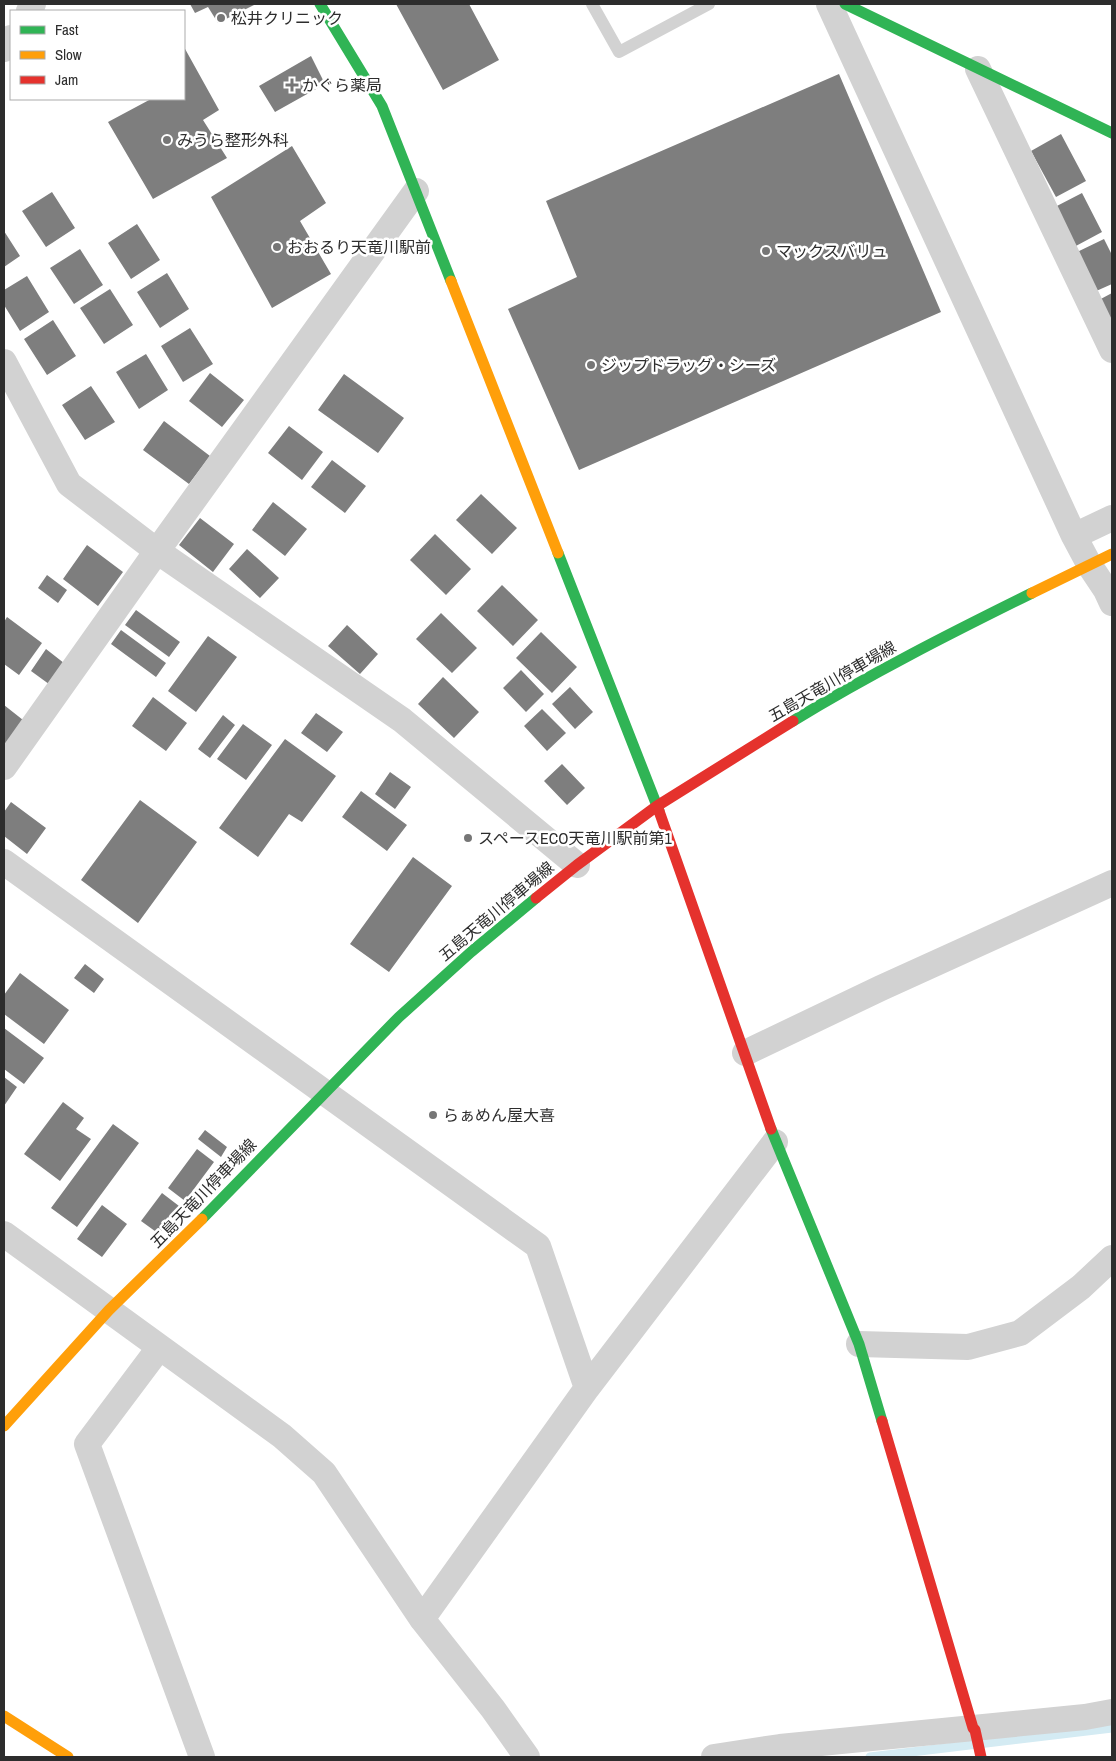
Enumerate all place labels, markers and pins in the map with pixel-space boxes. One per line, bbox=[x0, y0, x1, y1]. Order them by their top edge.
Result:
place label: 松井クリニック bbox=[231, 7, 343, 29]
marker: 松井クリニック bbox=[215, 12, 227, 24]
place label: かぐら薬局 bbox=[302, 74, 382, 96]
marker: かぐら薬局 bbox=[286, 79, 298, 91]
place label: みうら整形外科 bbox=[177, 129, 289, 151]
marker: みうら整形外科 bbox=[161, 134, 173, 146]
place label: おおるり天竜川駅前 bbox=[287, 236, 431, 258]
place label: マックスバリュ bbox=[776, 240, 888, 262]
marker: おおるり天竜川駅前 bbox=[271, 241, 283, 253]
marker: マックスバリュ bbox=[760, 245, 772, 257]
place label: ジップドラッグ・シーズ bbox=[601, 354, 776, 376]
marker: ジップドラッグ・シーズ bbox=[585, 359, 597, 371]
place label: スペースECO天竜川駅前第1 bbox=[478, 827, 673, 849]
marker: スペースECO天竜川駅前第1 bbox=[462, 832, 474, 844]
place label: らぁめん屋大喜 bbox=[443, 1104, 555, 1126]
marker: らぁめん屋大喜 bbox=[427, 1109, 439, 1121]

